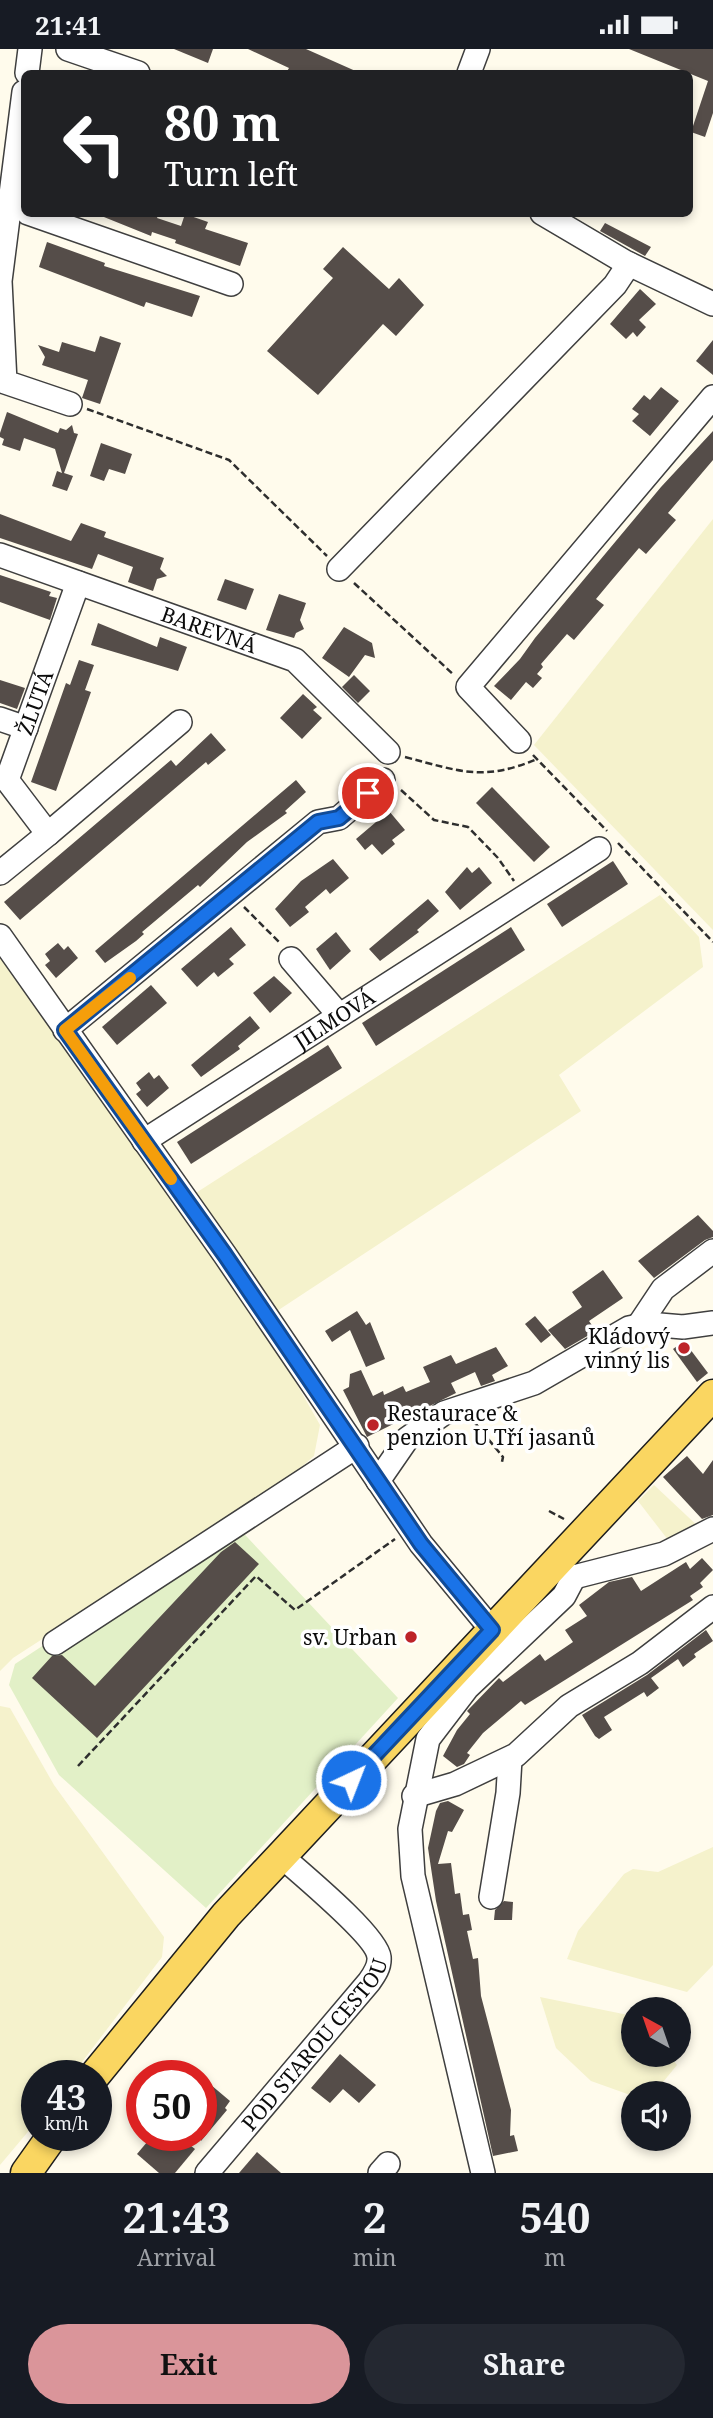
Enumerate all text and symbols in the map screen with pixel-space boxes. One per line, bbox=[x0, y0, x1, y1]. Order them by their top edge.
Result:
text: 21:41 bbox=[35, 7, 102, 43]
text: 80 m bbox=[164, 89, 280, 155]
icon: left bbox=[49, 98, 140, 189]
text: Turn left bbox=[164, 152, 298, 195]
street label: BAREVNÁ bbox=[158, 600, 261, 659]
street label: ŽLUTÁ bbox=[10, 666, 60, 739]
pin bbox=[338, 763, 398, 823]
icon: arrive bbox=[349, 774, 387, 812]
street label: JILMOVÁ bbox=[288, 983, 380, 1056]
place label: Kládový vinný lis bbox=[584, 1322, 670, 1374]
marker: Kládový vinný lis bbox=[676, 1340, 692, 1356]
place label: Restaurace & penzion U Tří jasanů bbox=[387, 1399, 595, 1451]
marker: Restaurace & penzion U Tří jasanů bbox=[365, 1417, 381, 1433]
place label: sv. Urban bbox=[303, 1623, 397, 1651]
marker: sv. Urban bbox=[403, 1629, 419, 1645]
position arrow bbox=[314, 1743, 388, 1817]
street label: POD STAROU CESTOU bbox=[235, 1955, 394, 2136]
north arrow bbox=[621, 1997, 691, 2067]
map controls bbox=[621, 1997, 691, 2151]
speed limit sign: 50 bbox=[126, 2060, 217, 2151]
text: 43 bbox=[47, 2073, 86, 2120]
button: sound bbox=[621, 2081, 691, 2151]
text: km/h bbox=[44, 2111, 89, 2135]
text: 21:43 bbox=[123, 2188, 230, 2245]
text: 2 bbox=[363, 2188, 387, 2245]
text: 540 bbox=[519, 2188, 590, 2245]
text: Arrival bbox=[137, 2241, 216, 2273]
text: min bbox=[353, 2241, 397, 2273]
text: m bbox=[544, 2241, 566, 2273]
button: Exit bbox=[28, 2324, 350, 2404]
button: Share bbox=[364, 2324, 685, 2404]

